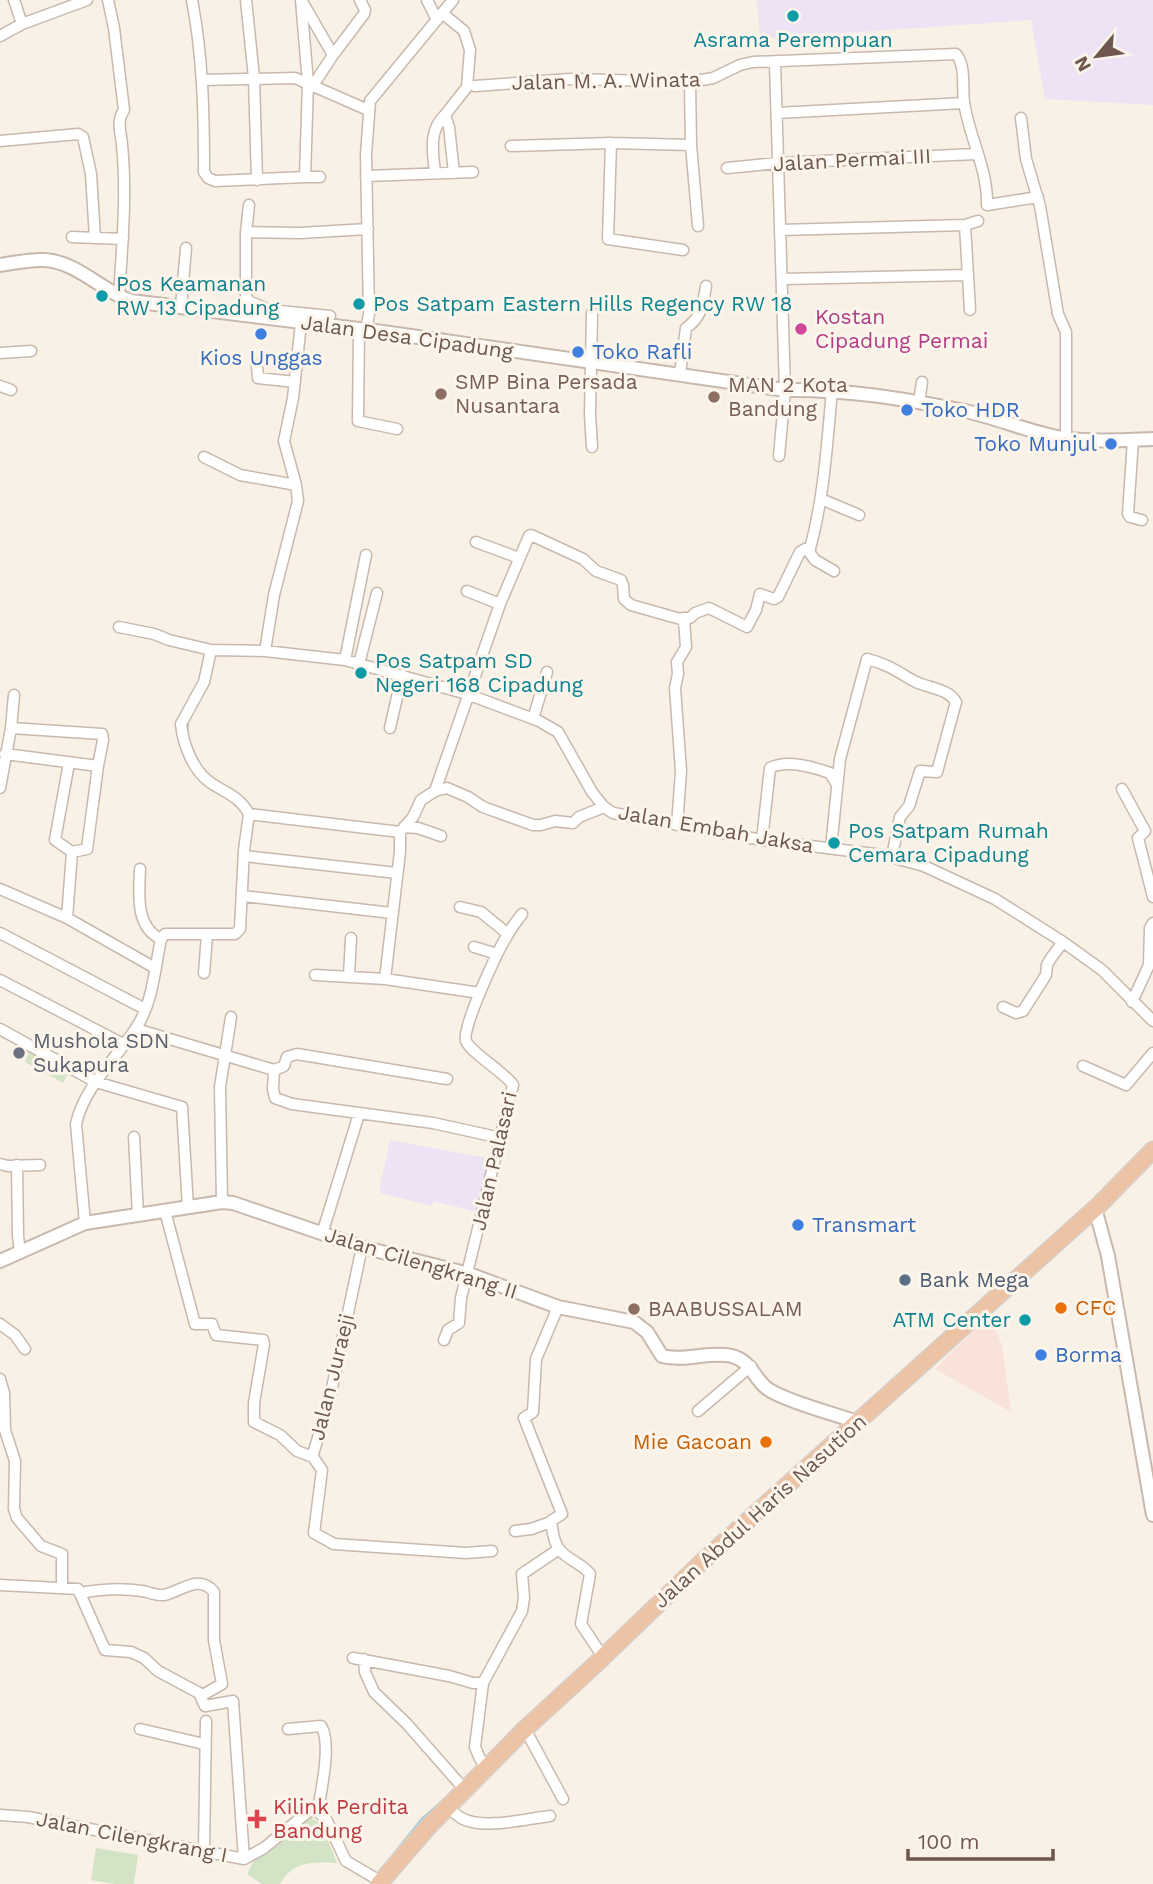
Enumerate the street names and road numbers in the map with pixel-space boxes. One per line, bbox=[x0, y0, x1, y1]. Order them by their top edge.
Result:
street label: Jalan M. A. Winata bbox=[511, 66, 701, 95]
street label: Jalan Permai III bbox=[772, 143, 932, 176]
street label: Jalan Desa Cipadung bbox=[299, 309, 516, 364]
street label: Jalan Embah Jaksa bbox=[616, 799, 816, 858]
street label: Jalan Palasari bbox=[465, 1089, 522, 1233]
street label: Jalan Cilengkrang II bbox=[322, 1221, 521, 1304]
street label: Jalan Juraeji bbox=[304, 1311, 359, 1443]
street label: Jalan Abdul Haris Nasution bbox=[648, 1408, 871, 1613]
street label: Jalan Cilengkrang I bbox=[34, 1806, 230, 1867]

